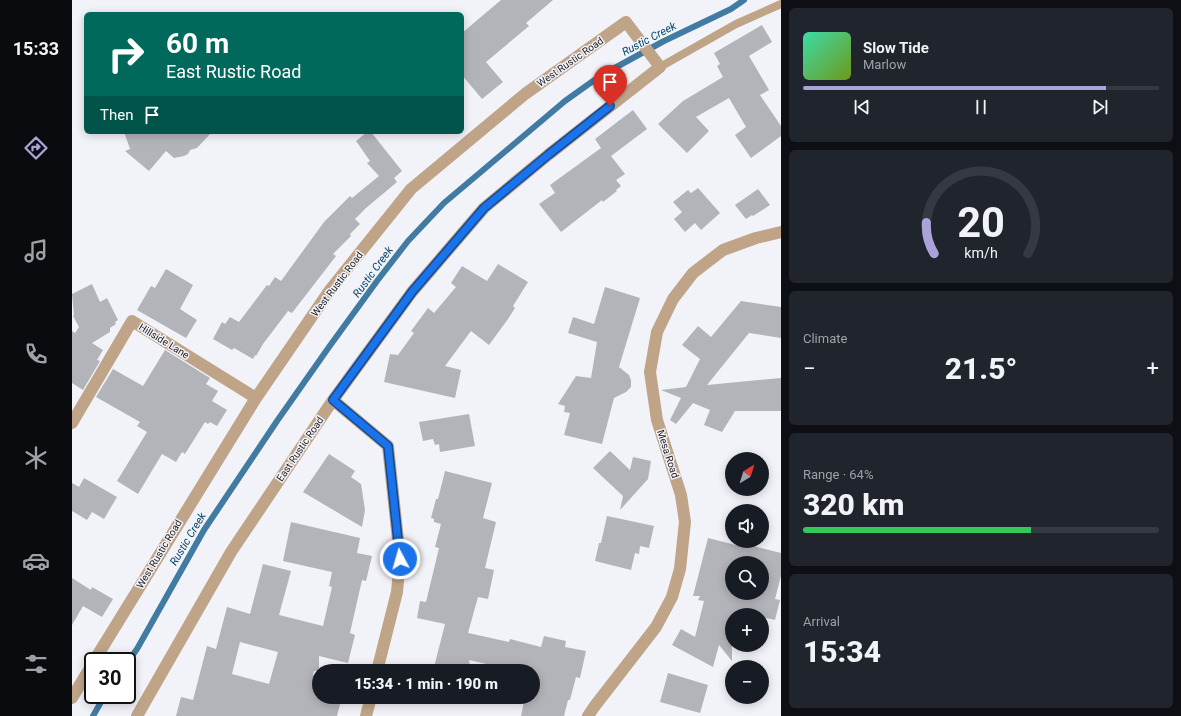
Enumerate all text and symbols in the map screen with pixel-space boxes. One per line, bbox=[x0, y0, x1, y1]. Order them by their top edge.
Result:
water label: Rustic Creek bbox=[620, 19, 679, 59]
text: 60 m bbox=[166, 27, 229, 60]
icon: right bbox=[100, 28, 152, 80]
street label: West Rustic Road bbox=[535, 35, 605, 89]
text: 15:33 bbox=[13, 38, 59, 59]
text: Slow Tide bbox=[863, 39, 929, 57]
text: Marlow bbox=[863, 57, 906, 72]
text: East Rustic Road bbox=[166, 61, 301, 82]
pin bbox=[593, 65, 627, 106]
icon: arrive bbox=[599, 71, 621, 93]
icon: previous bbox=[851, 96, 873, 118]
icon: pause bbox=[970, 96, 992, 118]
icon: next bbox=[1089, 96, 1111, 118]
icon: arrive bbox=[141, 104, 163, 126]
text: Then bbox=[100, 106, 133, 124]
icon: directions bbox=[22, 134, 50, 162]
text: 20 bbox=[957, 198, 1005, 247]
icon: music bbox=[22, 237, 50, 265]
water label: Rustic Creek bbox=[350, 244, 396, 300]
text: km/h bbox=[964, 245, 998, 261]
street label: West Rustic Road bbox=[309, 249, 365, 319]
street label: Hillside Lane bbox=[137, 321, 191, 361]
text: Climate bbox=[803, 331, 847, 346]
icon: phone bbox=[22, 340, 50, 368]
text: 21.5° bbox=[945, 351, 1017, 386]
text: − bbox=[803, 356, 816, 381]
text: + bbox=[1147, 356, 1159, 381]
street label: East Rustic Road bbox=[274, 415, 326, 483]
street label: Mesa Road bbox=[655, 428, 681, 480]
icon: climate bbox=[22, 444, 50, 472]
north arrow bbox=[725, 452, 769, 496]
map controls bbox=[725, 452, 769, 704]
text: Range · 64% bbox=[803, 467, 873, 482]
text: 320 km bbox=[803, 487, 905, 522]
button: sound bbox=[725, 504, 769, 548]
water label: Rustic Creek bbox=[167, 510, 209, 568]
street label: West Rustic Road bbox=[134, 518, 184, 590]
position arrow bbox=[379, 538, 421, 580]
icon: car bbox=[22, 547, 50, 575]
button: search bbox=[725, 556, 769, 600]
button: + bbox=[725, 608, 769, 652]
text: Arrival bbox=[803, 614, 840, 629]
text: 15:34 bbox=[803, 634, 881, 669]
icon: filters bbox=[22, 650, 50, 678]
speed limit sign: 30 bbox=[84, 652, 136, 704]
button: − bbox=[725, 660, 769, 704]
text: 15:34 · 1 min · 190 m bbox=[354, 675, 498, 693]

